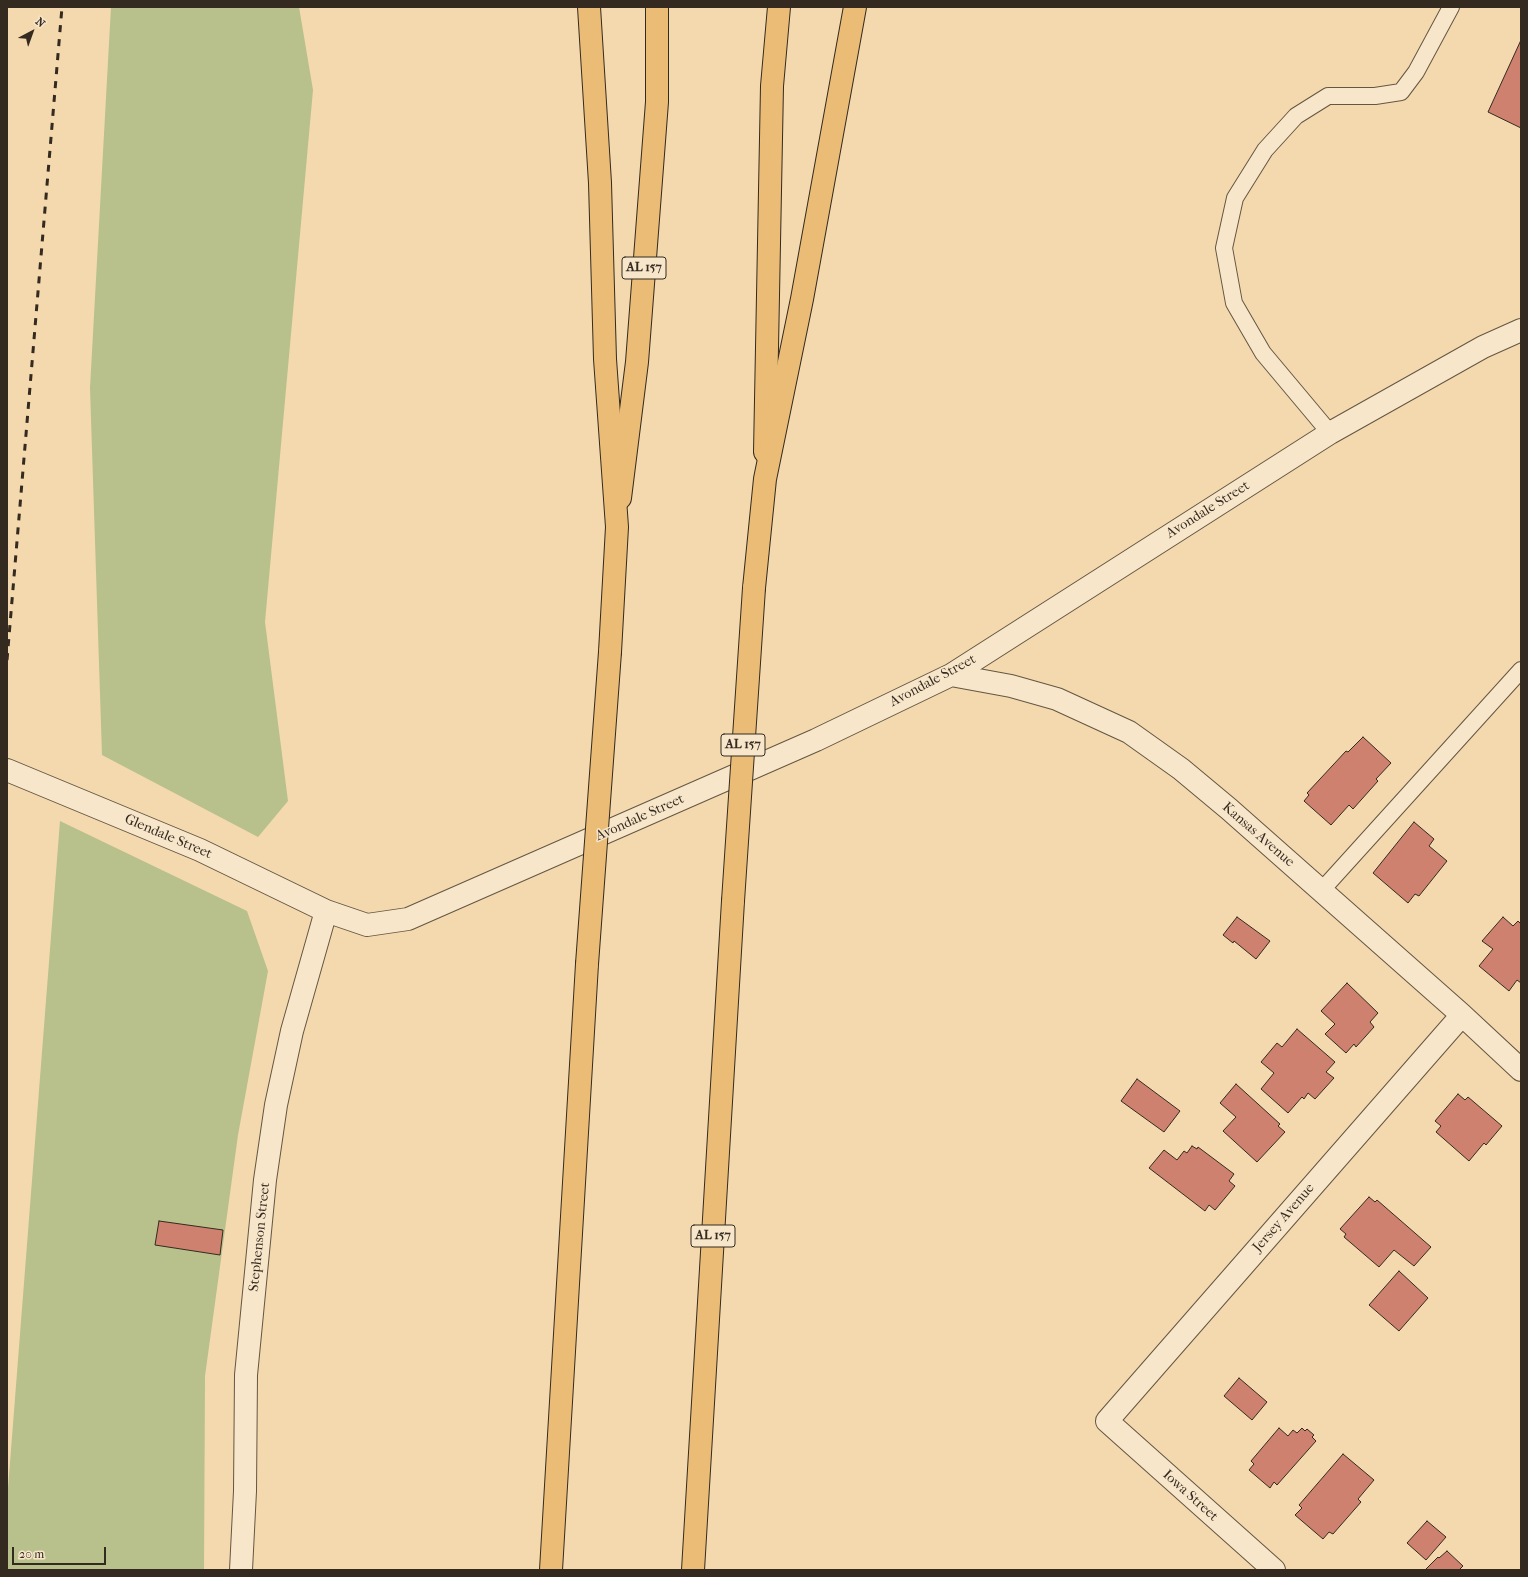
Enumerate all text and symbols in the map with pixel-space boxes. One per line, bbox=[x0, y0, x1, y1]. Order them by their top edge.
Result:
north arrow bbox=[12, 12, 52, 52]
text: N bbox=[33, 15, 48, 30]
road number: AL 157 bbox=[622, 257, 666, 279]
street label: Avondale Street bbox=[1163, 478, 1253, 542]
street label: Avondale Street bbox=[887, 651, 979, 711]
road number: AL 157 bbox=[721, 734, 765, 756]
street label: Avondale Street bbox=[593, 791, 687, 845]
street label: Kansas Avenue bbox=[1219, 799, 1297, 871]
street label: Glendale Street bbox=[122, 811, 214, 863]
street label: Jersey Avenue bbox=[1250, 1180, 1318, 1256]
street label: Stephenson Street bbox=[246, 1182, 274, 1292]
road number: AL 157 bbox=[691, 1225, 735, 1247]
street label: Iowa Street bbox=[1159, 1467, 1221, 1525]
scale bar bbox=[14, 1539, 108, 1565]
text: 20 m bbox=[19, 1547, 44, 1561]

